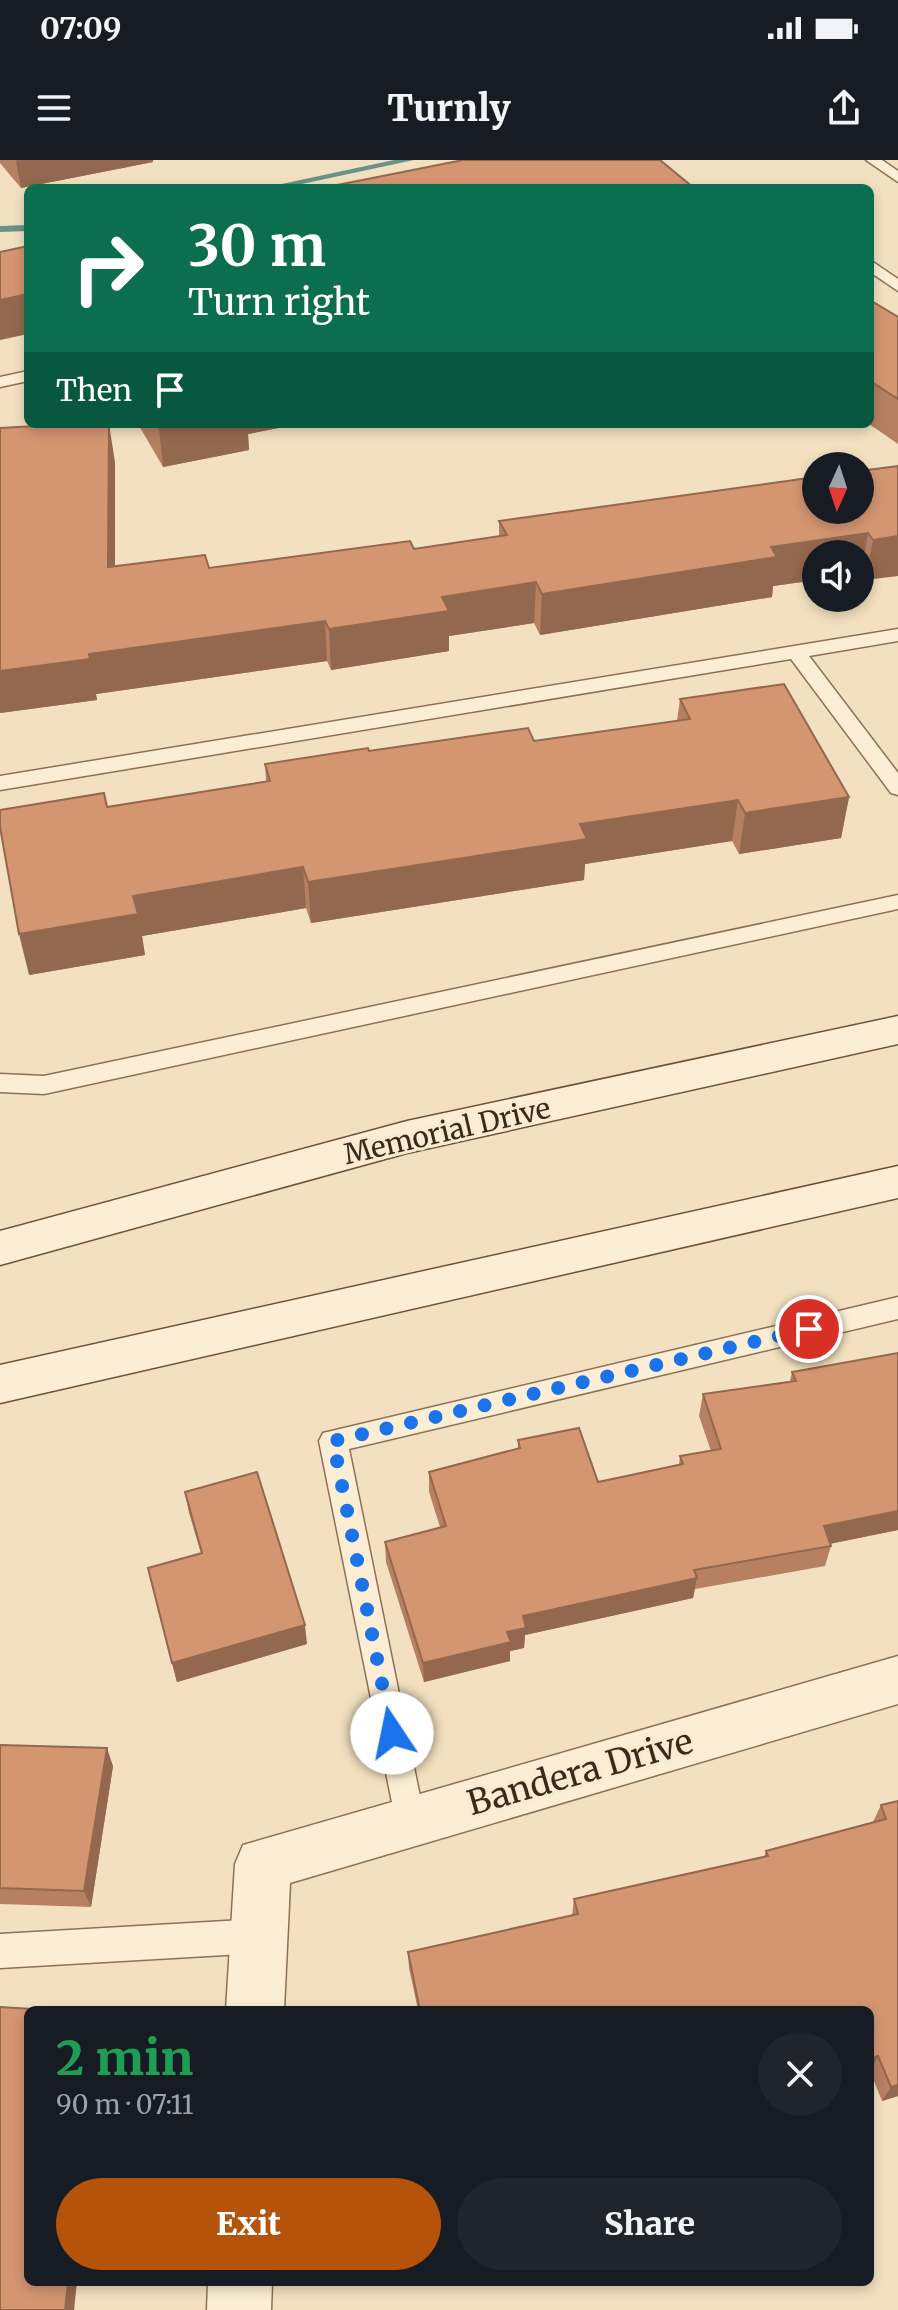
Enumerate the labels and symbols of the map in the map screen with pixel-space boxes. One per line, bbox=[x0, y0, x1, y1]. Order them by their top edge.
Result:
north arrow bbox=[802, 452, 874, 524]
street label: Memorial Drive bbox=[340, 1090, 554, 1172]
pin bbox=[775, 1295, 843, 1363]
position arrow bbox=[350, 1691, 434, 1775]
street label: Bandera Drive bbox=[463, 1720, 697, 1824]

